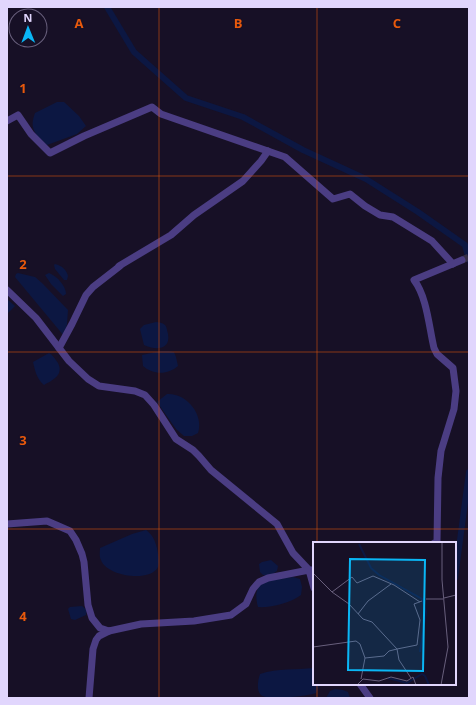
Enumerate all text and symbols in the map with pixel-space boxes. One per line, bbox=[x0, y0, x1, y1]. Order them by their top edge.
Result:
north arrow bbox=[8, 8, 48, 48]
text: N bbox=[23, 10, 32, 25]
text: A bbox=[75, 14, 84, 32]
text: B bbox=[234, 14, 243, 32]
text: C bbox=[393, 14, 401, 32]
text: 1 bbox=[19, 79, 27, 97]
text: 2 bbox=[19, 255, 27, 273]
text: 3 bbox=[19, 431, 27, 449]
inset map bbox=[313, 542, 456, 685]
text: 4 bbox=[19, 607, 27, 625]

